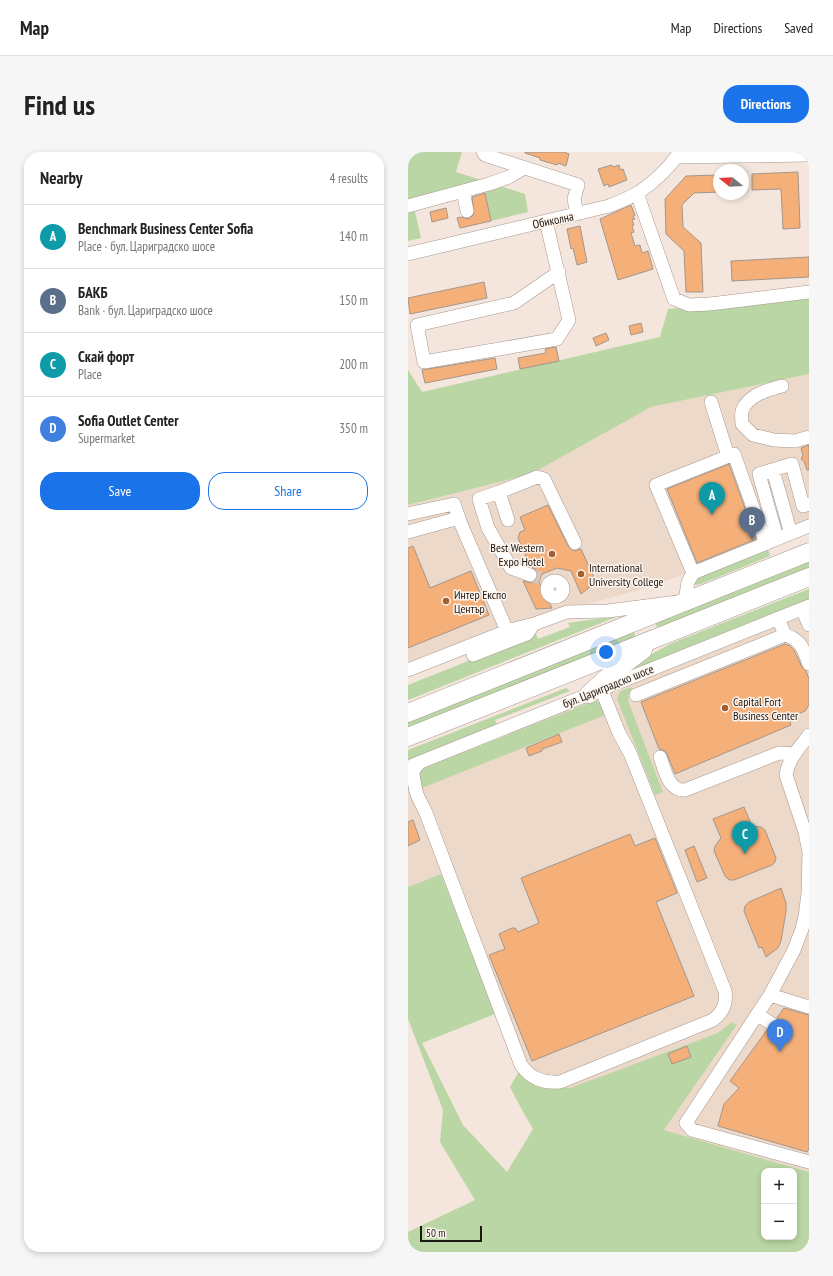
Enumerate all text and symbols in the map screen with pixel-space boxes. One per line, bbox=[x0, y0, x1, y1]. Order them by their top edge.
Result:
text: Map bbox=[20, 16, 49, 40]
text: Map bbox=[671, 19, 691, 37]
text: Directions bbox=[713, 19, 762, 37]
text: Saved bbox=[784, 19, 813, 37]
button: Directions bbox=[723, 85, 809, 123]
text: Find us bbox=[24, 86, 95, 123]
north arrow bbox=[713, 164, 749, 200]
text: Nearby bbox=[40, 167, 83, 189]
text: 4 results bbox=[329, 170, 368, 187]
street label: Обиколна bbox=[531, 208, 575, 232]
text: Benchmark Business Center Sofia bbox=[78, 219, 253, 238]
text: A bbox=[50, 228, 56, 245]
text: 140 m bbox=[339, 228, 368, 245]
text: Place · бул. Цариградско шосе bbox=[78, 238, 215, 255]
text: БАКБ bbox=[78, 283, 108, 302]
text: B bbox=[50, 292, 56, 309]
text: 150 m bbox=[339, 292, 368, 309]
text: Bank · бул. Цариградско шосе bbox=[78, 302, 213, 319]
text: Скай форт bbox=[78, 347, 134, 366]
text: C bbox=[50, 356, 56, 373]
text: 200 m bbox=[339, 356, 368, 373]
text: Place bbox=[78, 366, 102, 383]
text: Sofia Outlet Center bbox=[78, 411, 179, 430]
text: D bbox=[50, 420, 56, 437]
text: 350 m bbox=[339, 420, 368, 437]
text: Supermarket bbox=[78, 430, 135, 447]
button: Save bbox=[40, 472, 200, 510]
button: Share bbox=[208, 472, 368, 510]
pin: A bbox=[699, 482, 725, 515]
pin: B bbox=[739, 507, 765, 540]
place label: Best Western Expo Hotel bbox=[490, 540, 544, 569]
marker: Best Western Expo Hotel bbox=[547, 549, 557, 559]
place label: International University College bbox=[589, 560, 664, 589]
marker: International University College bbox=[576, 569, 586, 579]
place label: Интер Експо Център bbox=[454, 587, 506, 616]
marker: Интер Експо Център bbox=[441, 596, 451, 606]
your location bbox=[596, 642, 616, 662]
street label: бул. Цариградско шосе bbox=[560, 661, 656, 711]
place label: Capital Fort Business Center bbox=[733, 694, 799, 723]
marker: Capital Fort Business Center bbox=[720, 703, 730, 713]
pin: C bbox=[732, 821, 758, 854]
pin: D bbox=[767, 1019, 793, 1052]
map controls bbox=[761, 1168, 797, 1240]
button: + bbox=[761, 1168, 797, 1204]
button: − bbox=[761, 1204, 797, 1240]
scale bar bbox=[420, 1224, 482, 1243]
text: 50 m bbox=[426, 1226, 445, 1240]

